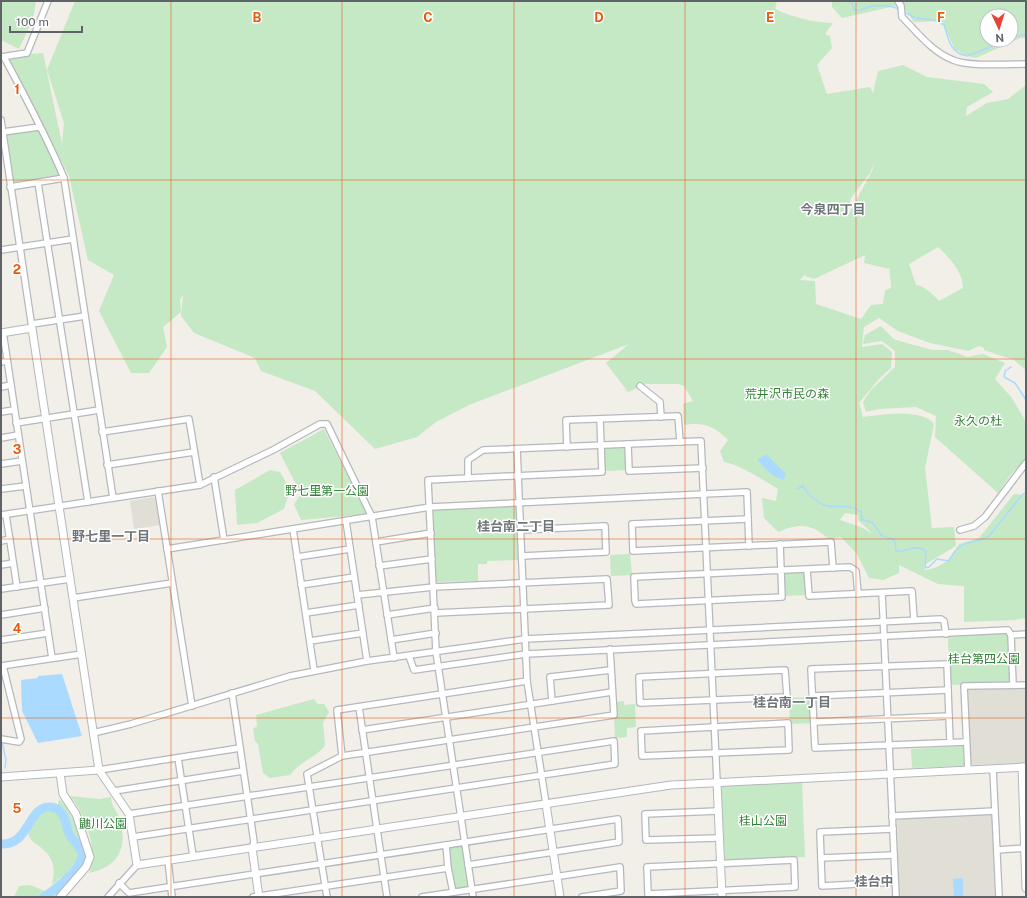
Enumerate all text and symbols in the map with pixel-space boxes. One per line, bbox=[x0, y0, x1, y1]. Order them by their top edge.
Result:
scale bar bbox=[10, 8, 82, 34]
north arrow bbox=[979, 8, 1019, 48]
text: B bbox=[253, 10, 262, 25]
text: C bbox=[423, 10, 433, 25]
text: D bbox=[594, 10, 604, 25]
text: E bbox=[766, 10, 774, 25]
text: F bbox=[937, 10, 945, 25]
text: 100 m bbox=[16, 15, 49, 29]
text: N bbox=[995, 32, 1004, 44]
text: 1 bbox=[14, 82, 20, 97]
district label: 今泉四丁目 bbox=[800, 202, 866, 217]
text: 2 bbox=[13, 262, 21, 277]
park label: 荒井沢市民の森 bbox=[745, 387, 829, 401]
park label: 永久の杜 bbox=[954, 414, 1002, 428]
text: 3 bbox=[13, 442, 22, 457]
park label: 野七里第一公園 bbox=[285, 484, 369, 498]
district label: 桂台南二丁目 bbox=[477, 519, 555, 534]
district label: 野七里一丁目 bbox=[72, 529, 150, 544]
text: 4 bbox=[13, 621, 22, 636]
park label: 桂台第四公園 bbox=[948, 652, 1020, 666]
district label: 桂台南一丁目 bbox=[753, 695, 831, 710]
text: 5 bbox=[13, 801, 22, 816]
park label: 桂山公園 bbox=[739, 814, 787, 828]
park label: 鼬川公園 bbox=[79, 817, 127, 831]
district label: 桂台中 bbox=[854, 874, 894, 889]

